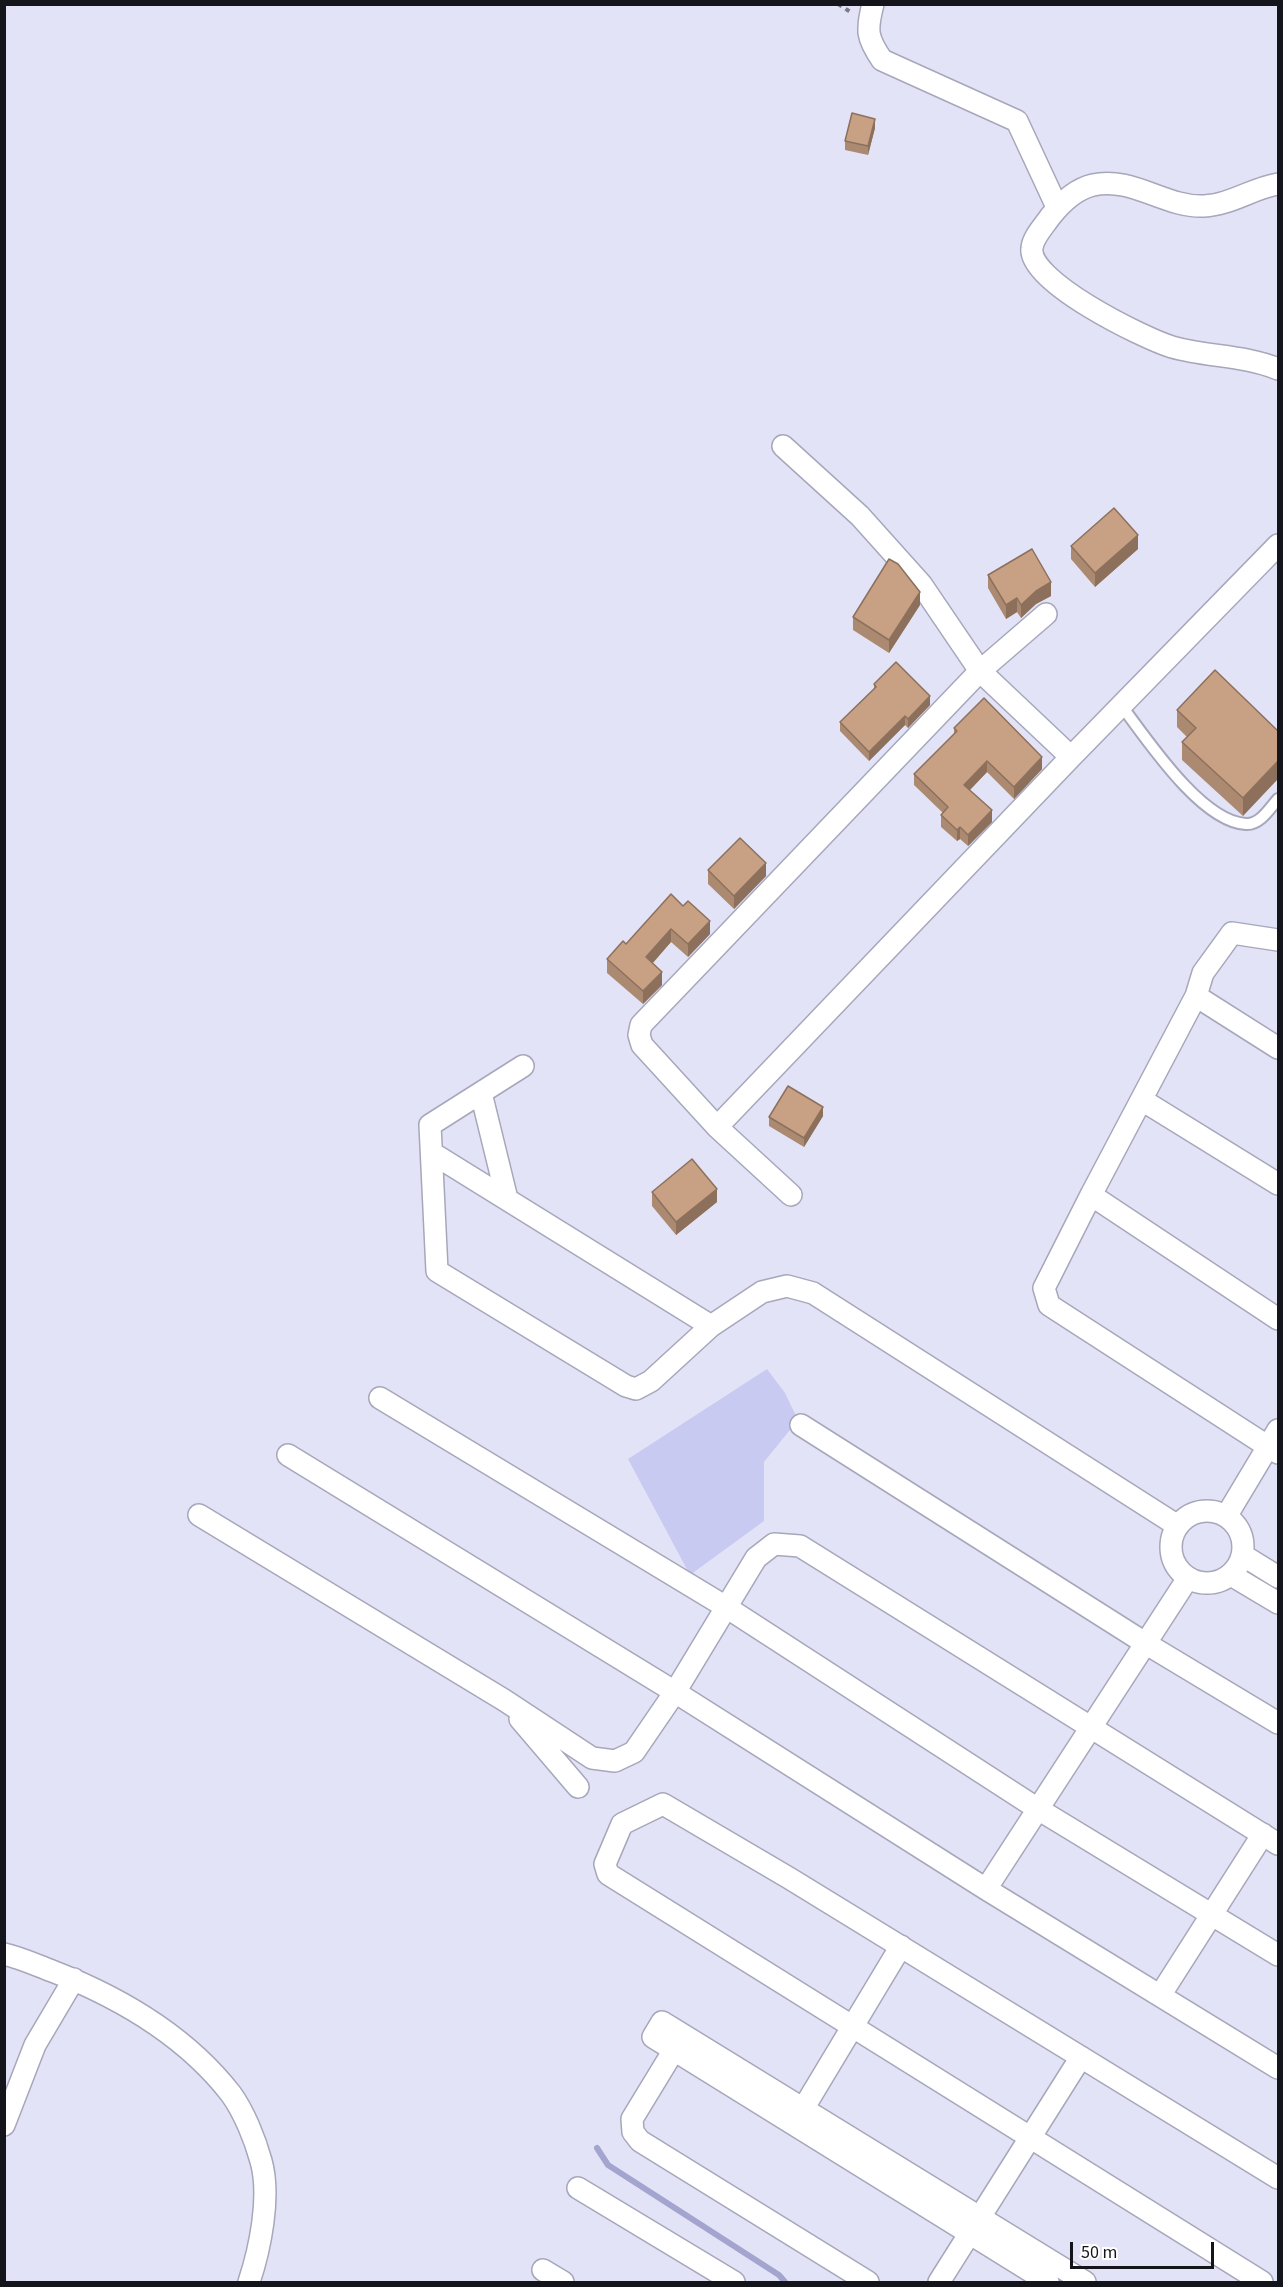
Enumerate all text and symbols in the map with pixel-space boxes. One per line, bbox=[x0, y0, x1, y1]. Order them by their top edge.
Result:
scale bar bbox=[1073, 2230, 1217, 2268]
text: 50 m bbox=[1081, 2240, 1117, 2265]

